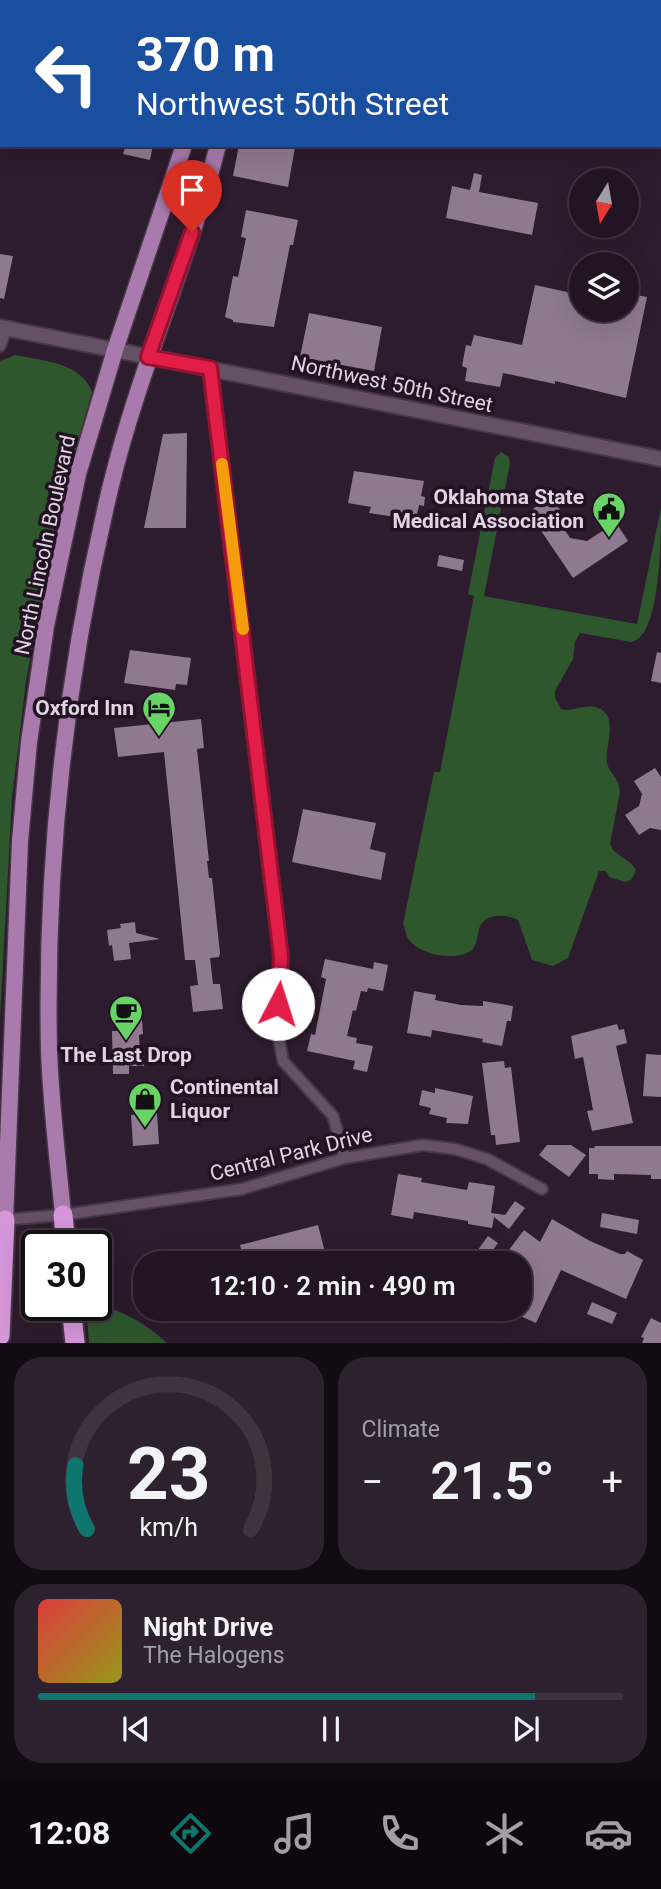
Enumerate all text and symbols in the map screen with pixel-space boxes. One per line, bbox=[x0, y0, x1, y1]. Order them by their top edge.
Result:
text: 370 m bbox=[136, 26, 275, 83]
icon: left bbox=[21, 28, 112, 119]
text: Northwest 50th Street bbox=[136, 85, 449, 123]
pin bbox=[162, 160, 222, 232]
north arrow bbox=[569, 168, 639, 238]
map controls bbox=[569, 168, 639, 322]
icon: arrive bbox=[173, 171, 211, 209]
button: layers bbox=[569, 252, 639, 322]
street label: Northwest 50th Street bbox=[289, 351, 495, 417]
street label: North Lincoln Boulevard bbox=[10, 433, 80, 657]
place label: Oklahoma State Medical Association bbox=[392, 485, 584, 533]
public building icon: Oklahoma State Medical Association bbox=[590, 490, 628, 539]
hotel icon: Oxford Inn bbox=[140, 689, 178, 738]
place label: Oxford Inn bbox=[35, 696, 134, 720]
position arrow bbox=[241, 967, 315, 1041]
cafe icon: The Last Drop bbox=[107, 993, 145, 1042]
place label: The Last Drop bbox=[60, 1043, 192, 1067]
place label: Continental Liquor bbox=[170, 1075, 279, 1123]
shop icon: Continental Liquor bbox=[126, 1080, 164, 1129]
street label: Central Park Drive bbox=[207, 1122, 375, 1186]
speed limit sign: 30 bbox=[21, 1230, 112, 1321]
text: 12:10 · 2 min · 490 m bbox=[209, 1271, 456, 1301]
text: Climate bbox=[362, 1416, 440, 1443]
text: 23 bbox=[127, 1432, 211, 1518]
text: 21.5° bbox=[430, 1451, 554, 1512]
text: − bbox=[362, 1460, 383, 1504]
text: + bbox=[601, 1460, 623, 1504]
text: km/h bbox=[139, 1513, 198, 1542]
text: Night Drive bbox=[143, 1612, 273, 1642]
text: The Halogens bbox=[143, 1642, 285, 1669]
icon: previous bbox=[117, 1710, 155, 1748]
icon: pause bbox=[312, 1710, 350, 1748]
icon: next bbox=[507, 1710, 545, 1748]
icon: directions bbox=[166, 1809, 215, 1858]
icon: music bbox=[270, 1809, 319, 1858]
icon: phone bbox=[375, 1809, 424, 1858]
icon: climate bbox=[480, 1809, 529, 1858]
icon: car bbox=[584, 1809, 633, 1858]
text: 12:08 bbox=[28, 1814, 110, 1852]

